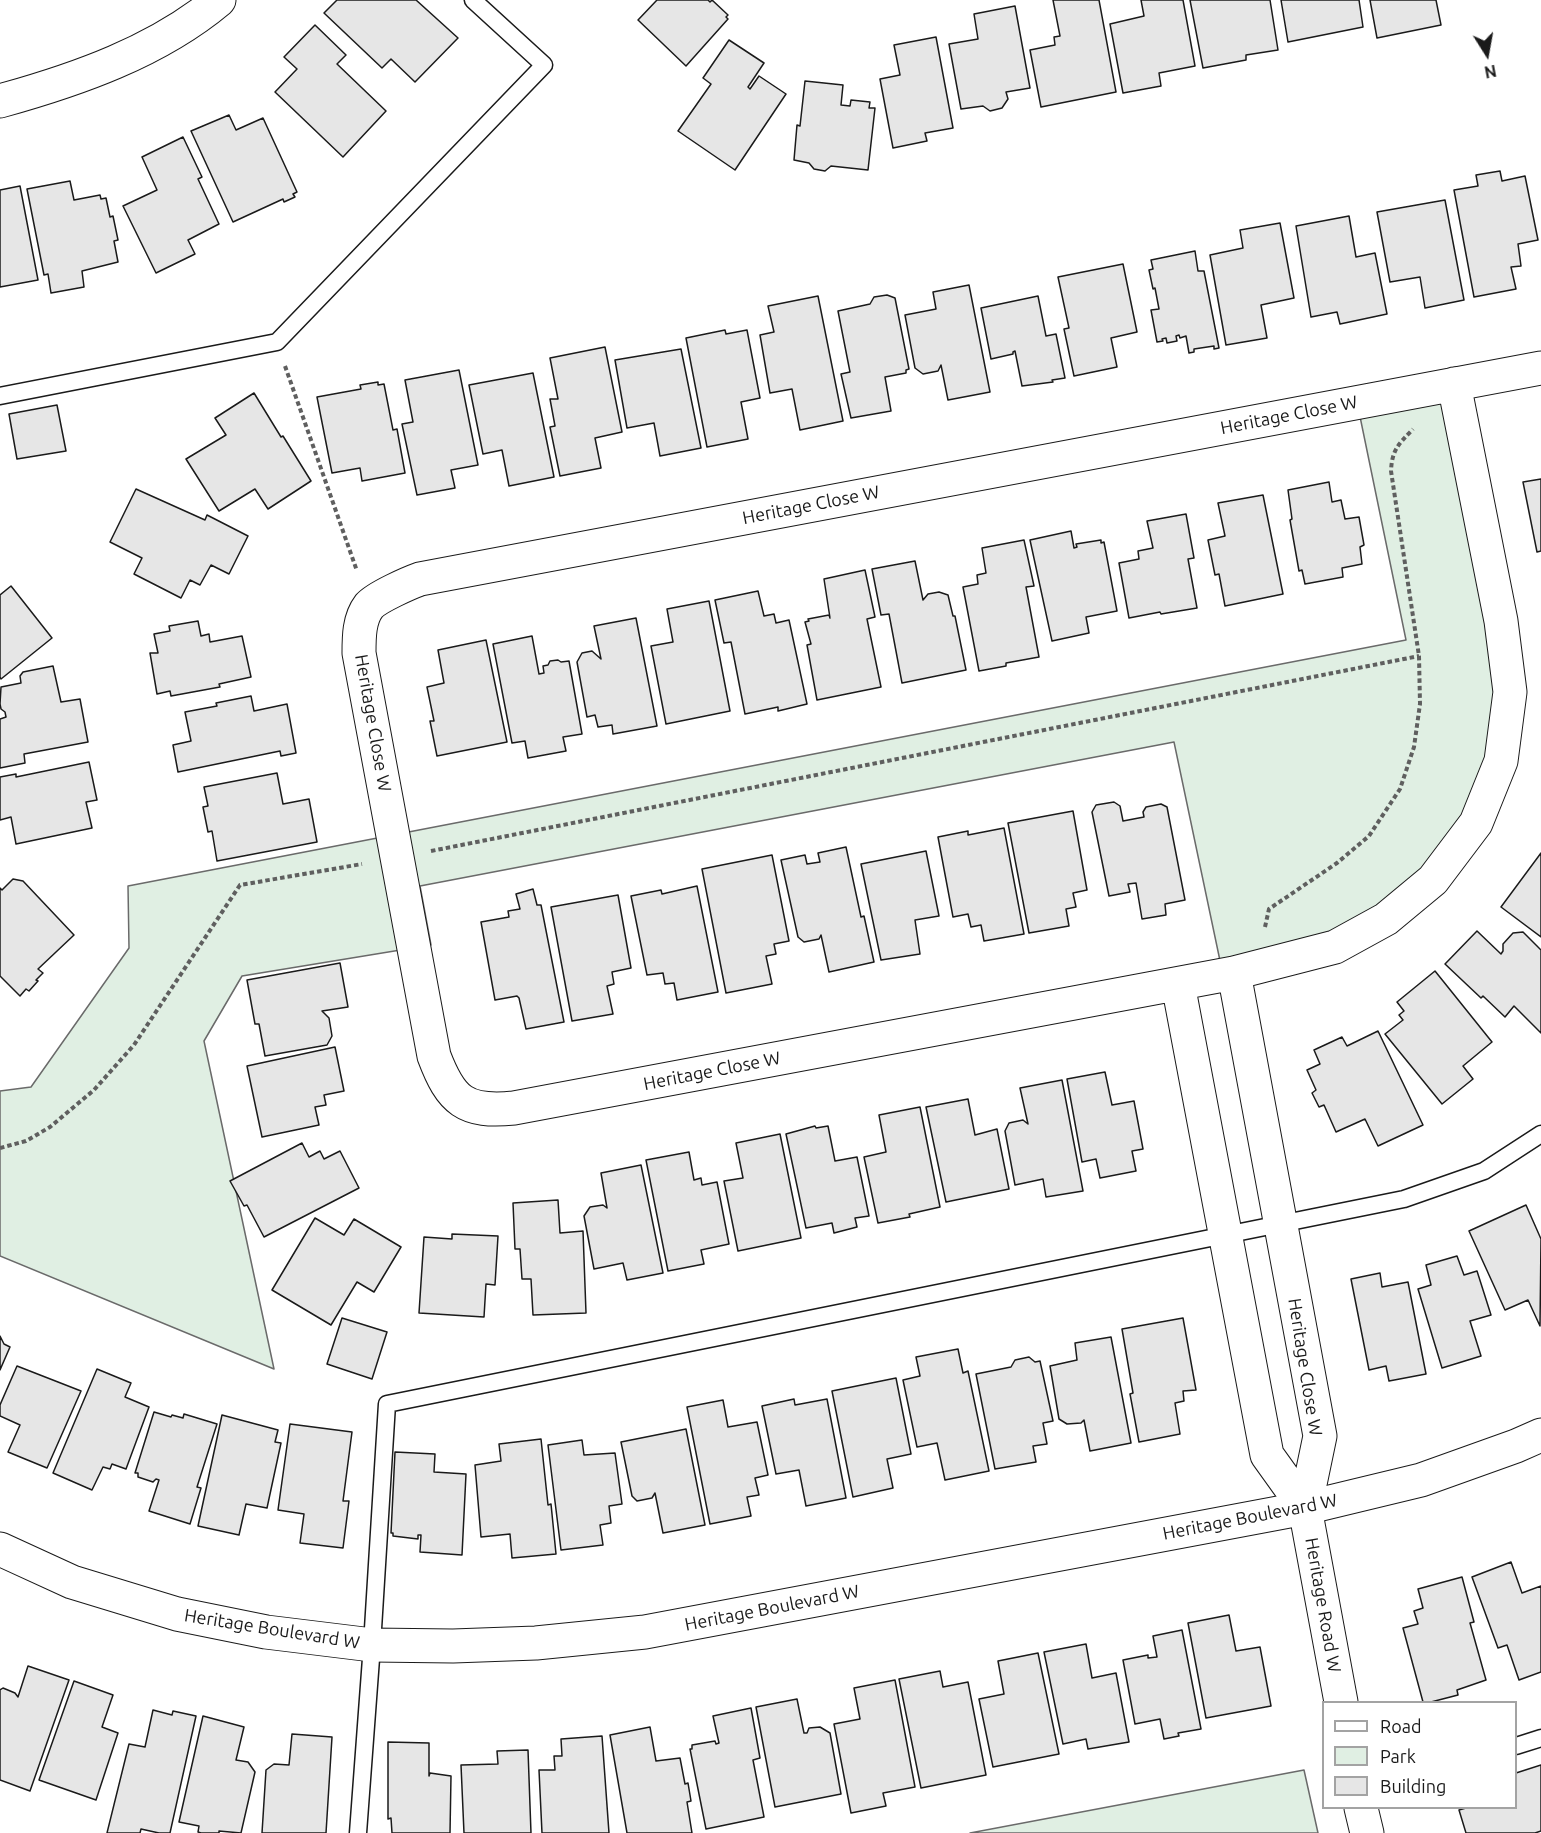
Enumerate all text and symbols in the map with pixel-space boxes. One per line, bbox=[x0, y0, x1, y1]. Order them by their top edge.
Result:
north arrow bbox=[1457, 24, 1517, 84]
text: N bbox=[1483, 62, 1498, 82]
street label: Heritage Close W bbox=[1219, 391, 1359, 439]
street label: Heritage Close W bbox=[741, 481, 881, 529]
street label: Heritage Close W bbox=[350, 653, 396, 793]
street label: Heritage Close W bbox=[642, 1047, 782, 1095]
street label: Heritage Close W bbox=[1283, 1297, 1327, 1437]
street label: Heritage Boulevard W bbox=[1161, 1489, 1339, 1545]
street label: Heritage Road W bbox=[1301, 1536, 1345, 1674]
street label: Heritage Boulevard W bbox=[683, 1580, 861, 1636]
street label: Heritage Boulevard W bbox=[183, 1604, 361, 1654]
legend bbox=[1322, 1701, 1517, 1809]
text: Road bbox=[1380, 1716, 1422, 1736]
text: Park bbox=[1380, 1746, 1416, 1766]
text: Building bbox=[1380, 1776, 1446, 1796]

